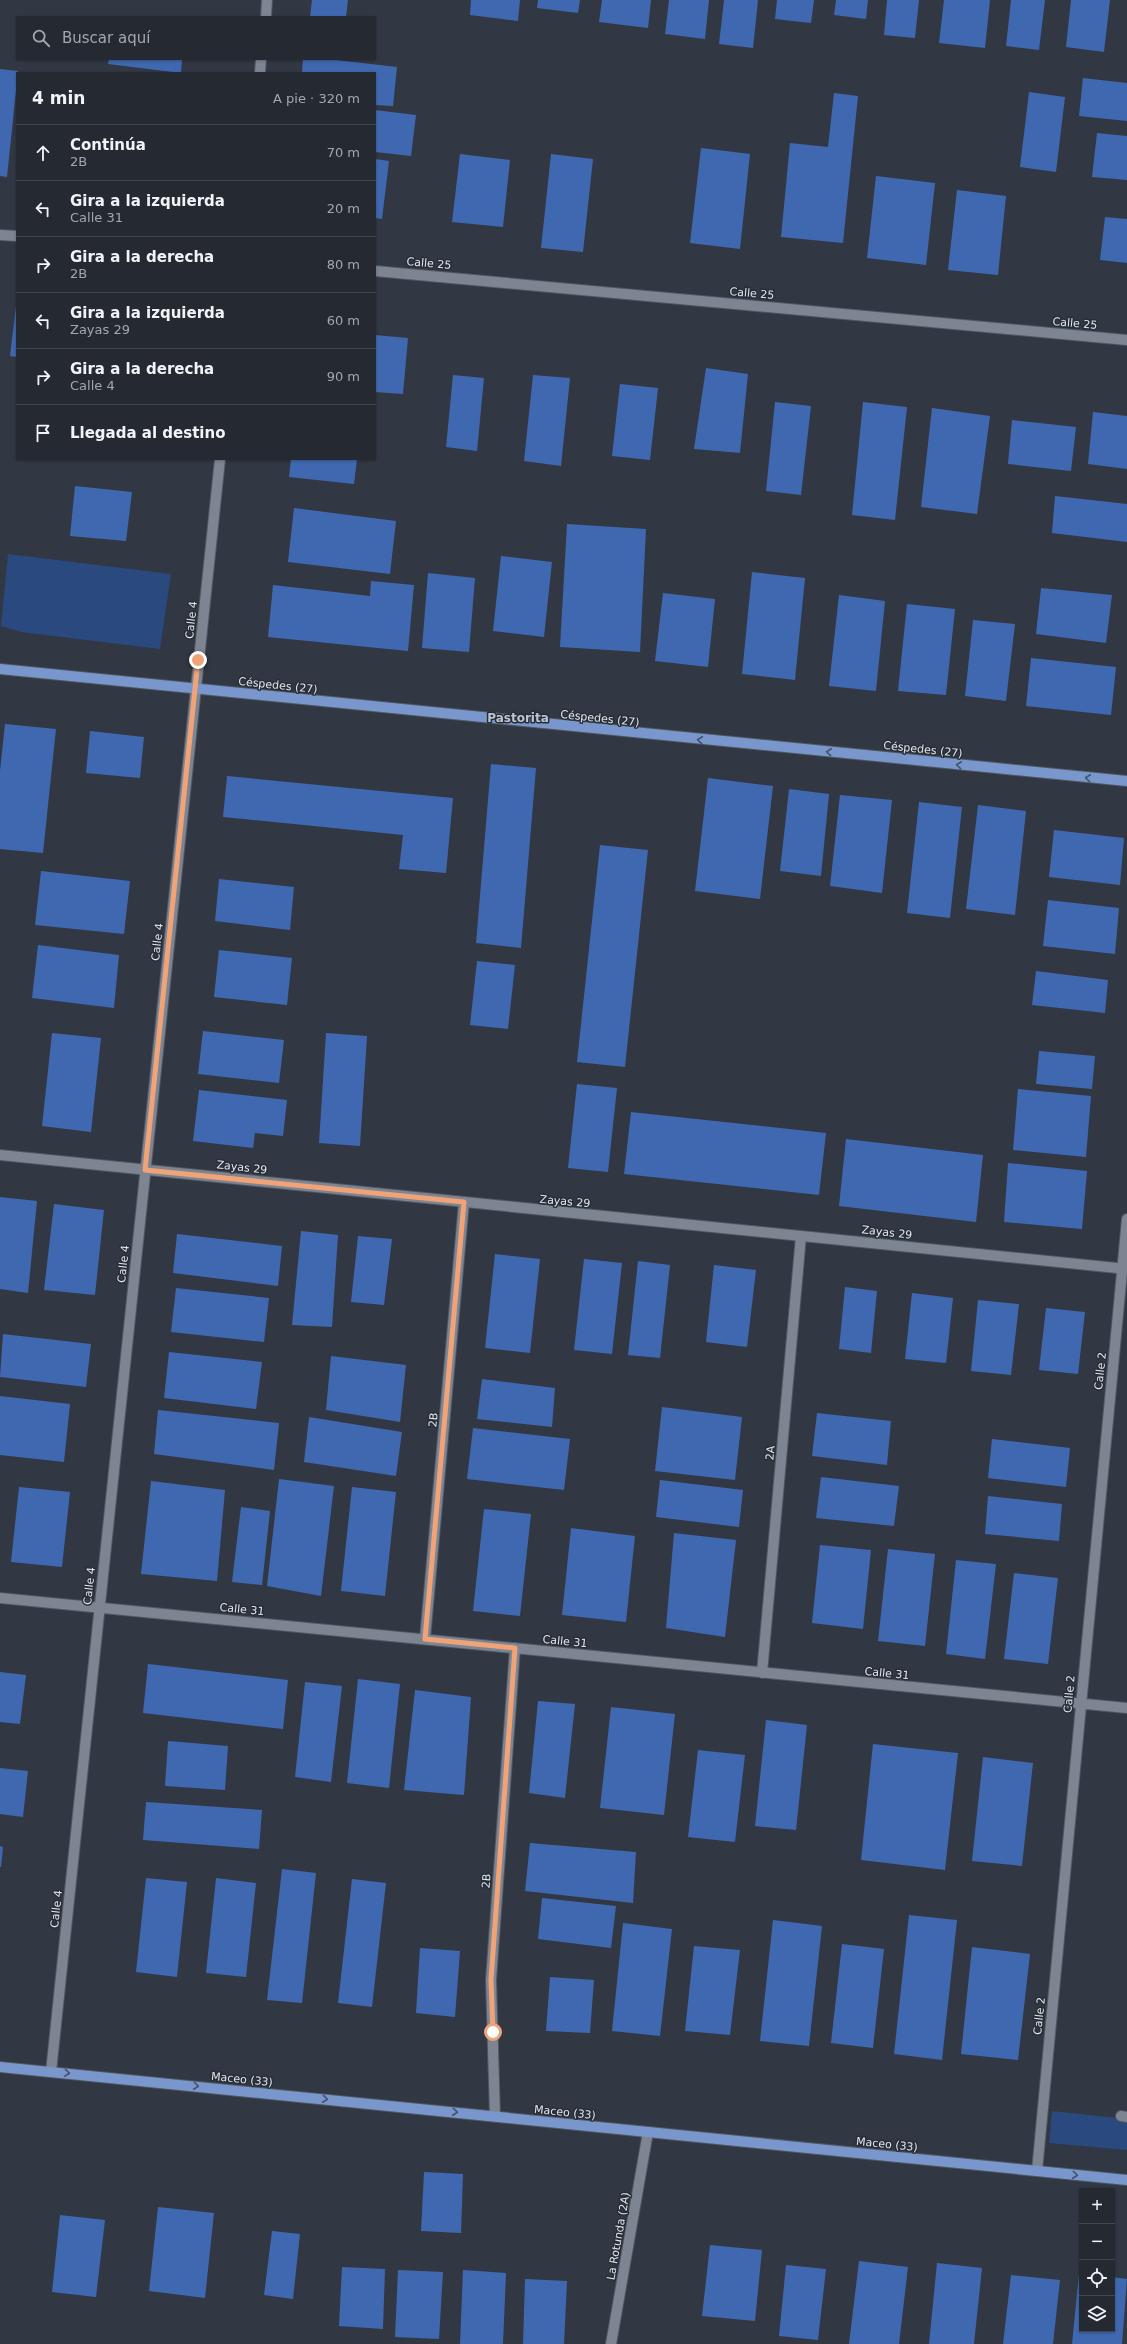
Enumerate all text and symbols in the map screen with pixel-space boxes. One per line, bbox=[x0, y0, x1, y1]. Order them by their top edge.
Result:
search box bbox=[16, 16, 376, 60]
icon: search bbox=[30, 27, 52, 49]
text: Buscar aquí bbox=[62, 29, 150, 47]
text: 4 min bbox=[32, 88, 85, 108]
text: A pie · 320 m bbox=[273, 91, 360, 106]
text: Continúa bbox=[70, 136, 146, 154]
icon: ahead bbox=[32, 142, 54, 164]
text: 70 m bbox=[327, 145, 360, 160]
text: 2B bbox=[70, 154, 87, 169]
text: Gira a la izquierda bbox=[70, 192, 225, 210]
icon: left bbox=[32, 198, 54, 220]
text: 20 m bbox=[327, 201, 360, 216]
text: Calle 31 bbox=[70, 210, 123, 225]
text: Gira a la derecha bbox=[70, 248, 214, 266]
icon: right bbox=[32, 254, 54, 276]
street label: Calle 25 bbox=[406, 255, 452, 272]
text: 80 m bbox=[327, 257, 360, 272]
text: 2B bbox=[70, 266, 87, 281]
street label: Calle 25 bbox=[729, 285, 775, 302]
text: Gira a la izquierda bbox=[70, 304, 225, 322]
icon: left bbox=[32, 310, 54, 332]
text: 60 m bbox=[327, 313, 360, 328]
street label: Calle 25 bbox=[1052, 315, 1098, 332]
text: Zayas 29 bbox=[70, 322, 130, 337]
text: Gira a la derecha bbox=[70, 360, 214, 378]
icon: right bbox=[32, 366, 54, 388]
text: 90 m bbox=[327, 369, 360, 384]
text: Calle 4 bbox=[70, 378, 115, 393]
icon: arrive bbox=[32, 422, 54, 444]
text: Llegada al destino bbox=[70, 424, 225, 442]
street label: Calle 4 bbox=[183, 601, 200, 640]
route end bbox=[189, 651, 207, 669]
street label: Céspedes (27) bbox=[238, 675, 318, 696]
street label: Céspedes (27) bbox=[560, 708, 640, 729]
district label: Pastorita bbox=[487, 711, 549, 725]
one-way arrow bbox=[697, 735, 703, 744]
street label: Céspedes (27) bbox=[883, 739, 963, 760]
one-way arrow bbox=[826, 748, 832, 757]
one-way arrow bbox=[956, 761, 962, 770]
one-way arrow bbox=[1085, 773, 1091, 782]
street label: Calle 4 bbox=[149, 923, 166, 962]
street label: Zayas 29 bbox=[216, 1158, 268, 1177]
street label: Zayas 29 bbox=[539, 1193, 591, 1210]
street label: Zayas 29 bbox=[861, 1223, 913, 1242]
street label: Calle 4 bbox=[115, 1245, 132, 1284]
street label: Calle 2 bbox=[1092, 1352, 1109, 1391]
street label: 2B bbox=[426, 1412, 441, 1428]
street label: 2A bbox=[763, 1445, 778, 1461]
street label: Calle 4 bbox=[81, 1567, 98, 1606]
street label: Calle 31 bbox=[219, 1601, 265, 1618]
street label: Calle 31 bbox=[542, 1633, 588, 1650]
street label: Calle 31 bbox=[864, 1665, 910, 1682]
street label: Calle 2 bbox=[1061, 1675, 1078, 1713]
street label: 2B bbox=[480, 1873, 493, 1889]
street label: Calle 4 bbox=[48, 1890, 65, 1929]
street label: Calle 2 bbox=[1031, 1997, 1048, 2036]
route start bbox=[484, 2023, 502, 2041]
one-way arrow bbox=[64, 2069, 70, 2078]
street label: Maceo (33) bbox=[211, 2070, 273, 2089]
one-way arrow bbox=[193, 2082, 199, 2091]
one-way arrow bbox=[322, 2095, 328, 2104]
street label: Maceo (33) bbox=[534, 2103, 596, 2122]
one-way arrow bbox=[452, 2108, 458, 2117]
street label: Maceo (33) bbox=[856, 2135, 918, 2154]
one-way arrow bbox=[1072, 2170, 1078, 2179]
map controls bbox=[1079, 2188, 1115, 2332]
button: + bbox=[1079, 2188, 1115, 2224]
street label: La Rotunda (2A) bbox=[604, 2191, 633, 2281]
button: − bbox=[1079, 2224, 1115, 2260]
button: locate bbox=[1079, 2260, 1115, 2296]
button: layers bbox=[1079, 2296, 1115, 2332]

